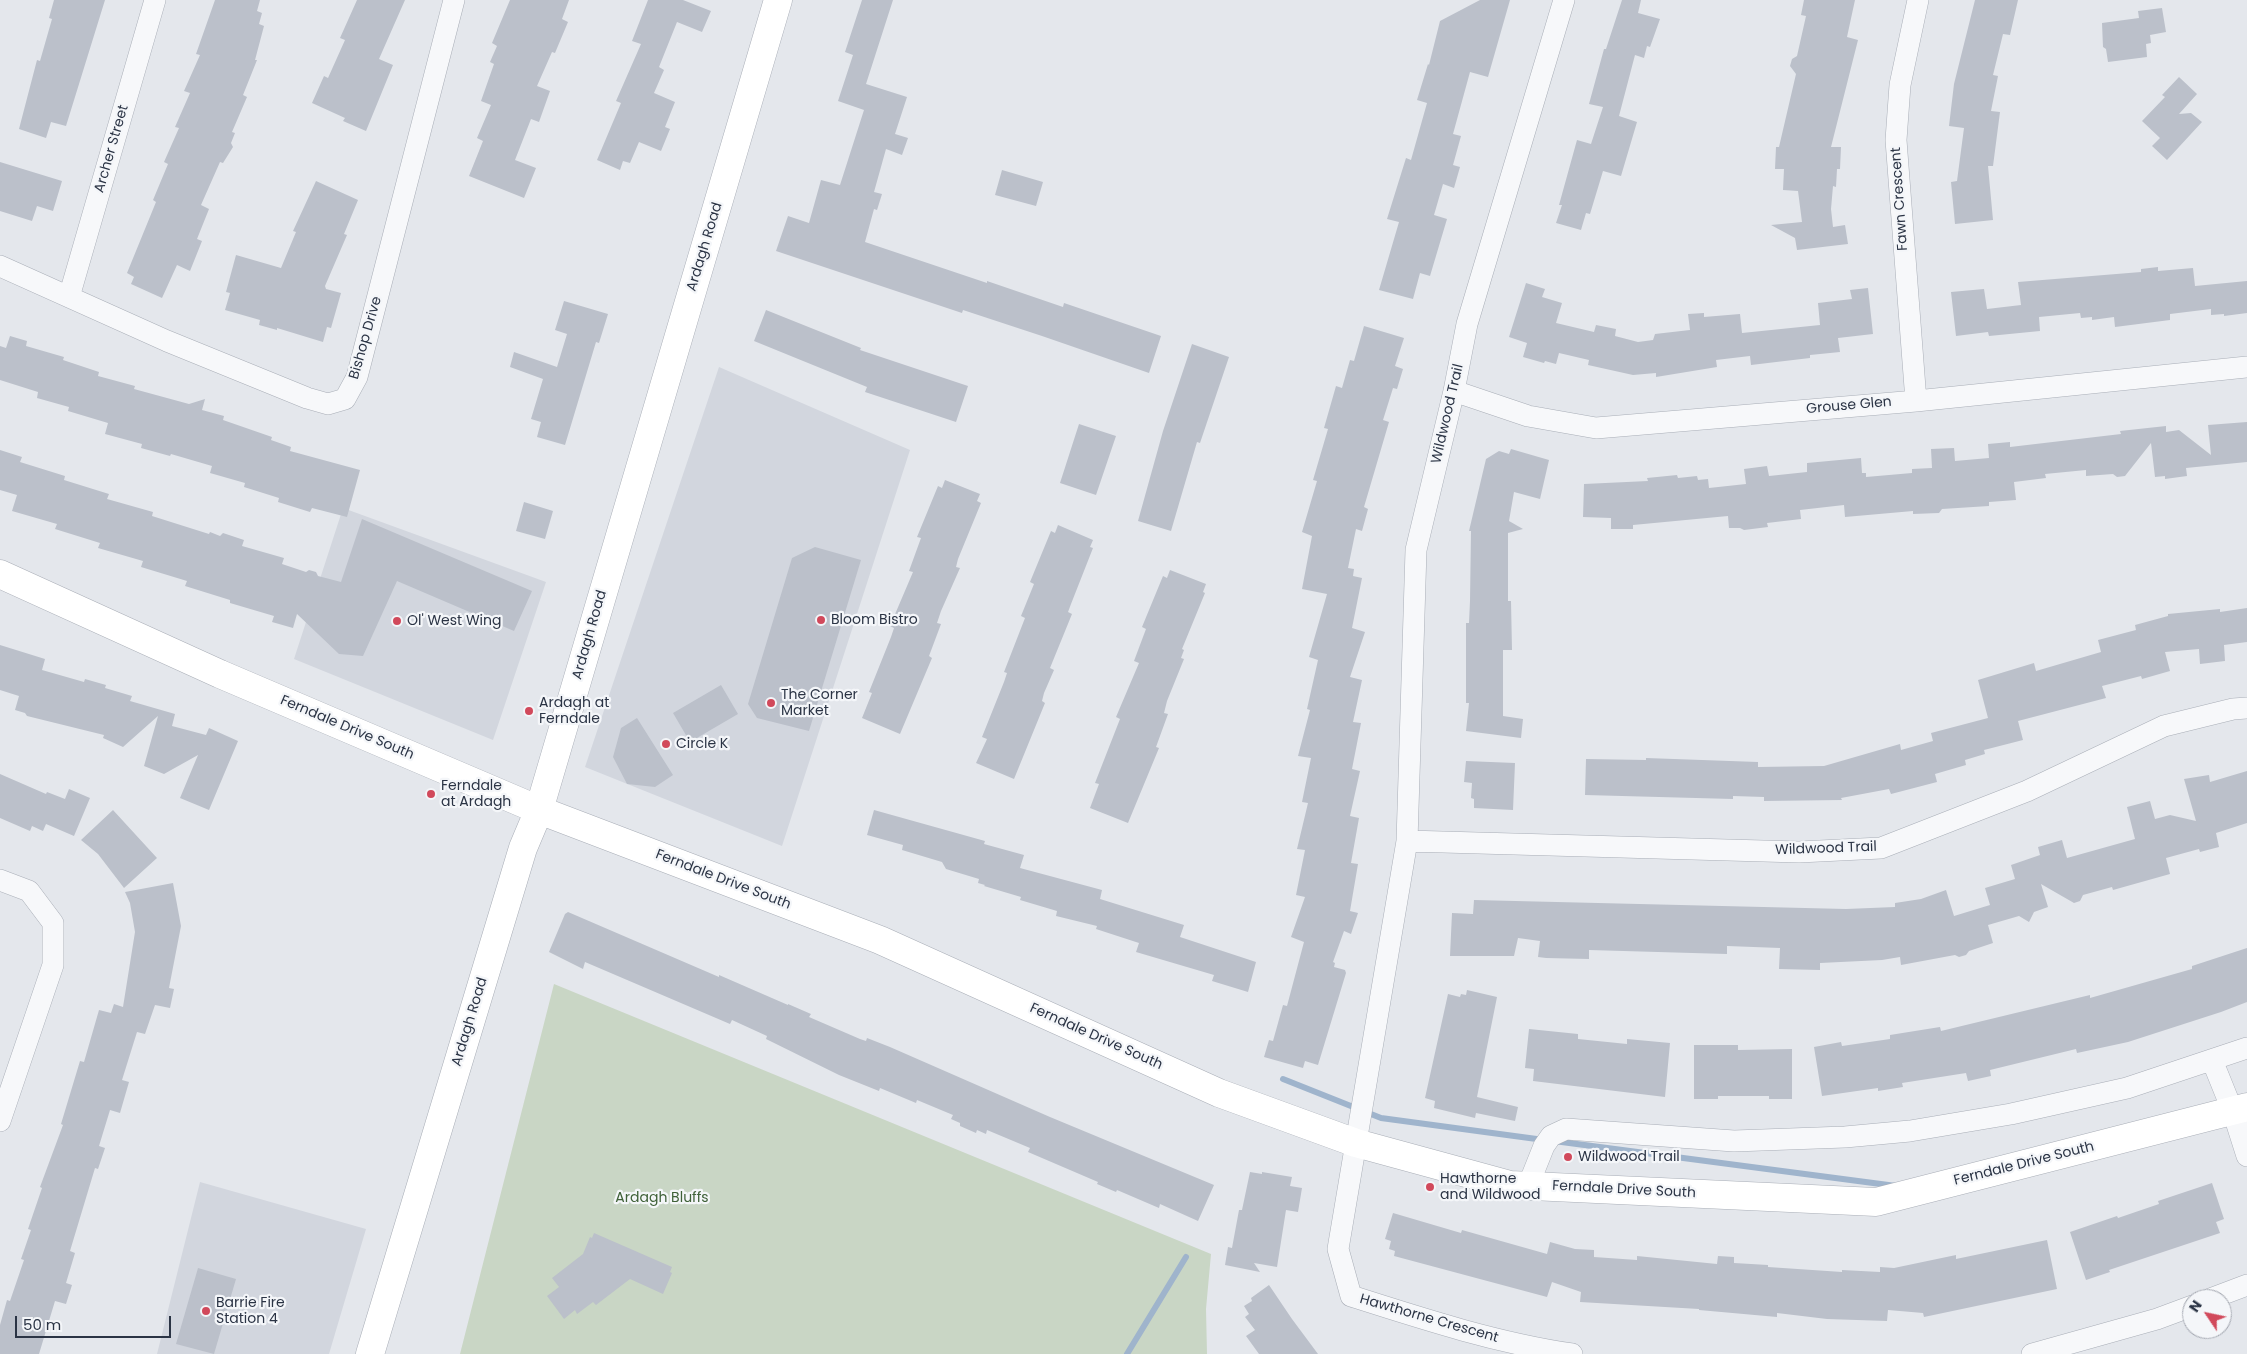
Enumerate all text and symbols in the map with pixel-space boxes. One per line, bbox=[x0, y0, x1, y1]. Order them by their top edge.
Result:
street label: Archer Street bbox=[91, 103, 133, 195]
street label: Fawn Crescent bbox=[1888, 147, 1912, 251]
street label: Ardagh Road bbox=[683, 200, 727, 294]
street label: Bishop Drive bbox=[346, 295, 386, 381]
street label: Wildwood Trail bbox=[1428, 363, 1468, 465]
street label: Grouse Glen bbox=[1806, 394, 1892, 418]
street label: Ardagh Road bbox=[569, 588, 611, 682]
place label: Bloom Bistro bbox=[831, 612, 918, 628]
place label: Ol' West Wing bbox=[407, 613, 501, 629]
marker: Bloom Bistro bbox=[815, 614, 827, 626]
marker: Ol' West Wing bbox=[391, 615, 403, 627]
place label: The Corner Market bbox=[781, 687, 858, 720]
street label: Ferndale Drive South bbox=[278, 692, 416, 764]
place label: Ardagh at Ferndale bbox=[539, 695, 609, 728]
marker: The Corner Market bbox=[765, 697, 777, 709]
marker: Ardagh at Ferndale bbox=[523, 705, 535, 717]
place label: Circle K bbox=[676, 736, 728, 752]
marker: Circle K bbox=[660, 738, 672, 750]
place label: Ferndale at Ardagh bbox=[441, 778, 511, 810]
marker: Ferndale at Ardagh bbox=[425, 788, 437, 800]
street label: Wildwood Trail bbox=[1775, 839, 1877, 859]
street label: Ferndale Drive South bbox=[653, 846, 793, 914]
street label: Ardagh Road bbox=[448, 975, 492, 1069]
street label: Ferndale Drive South bbox=[1027, 1000, 1165, 1074]
street label: Ferndale Drive South bbox=[1952, 1138, 2096, 1190]
place label: Wildwood Trail bbox=[1578, 1149, 1680, 1165]
marker: Wildwood Trail bbox=[1562, 1151, 1574, 1163]
place label: Hawthorne and Wildwood bbox=[1440, 1171, 1541, 1204]
street label: Ferndale Drive South bbox=[1552, 1178, 1696, 1202]
marker: Hawthorne and Wildwood bbox=[1424, 1181, 1436, 1193]
park label: Ardagh Bluffs bbox=[615, 1190, 709, 1206]
north arrow bbox=[2182, 1289, 2232, 1339]
street label: Hawthorne Crescent bbox=[1358, 1291, 1500, 1347]
place label: Barrie Fire Station 4 bbox=[216, 1295, 285, 1328]
text: N bbox=[2184, 1296, 2207, 1316]
marker: Barrie Fire Station 4 bbox=[200, 1305, 212, 1317]
scale bar bbox=[18, 1306, 174, 1338]
text: 50 m bbox=[23, 1314, 61, 1335]

